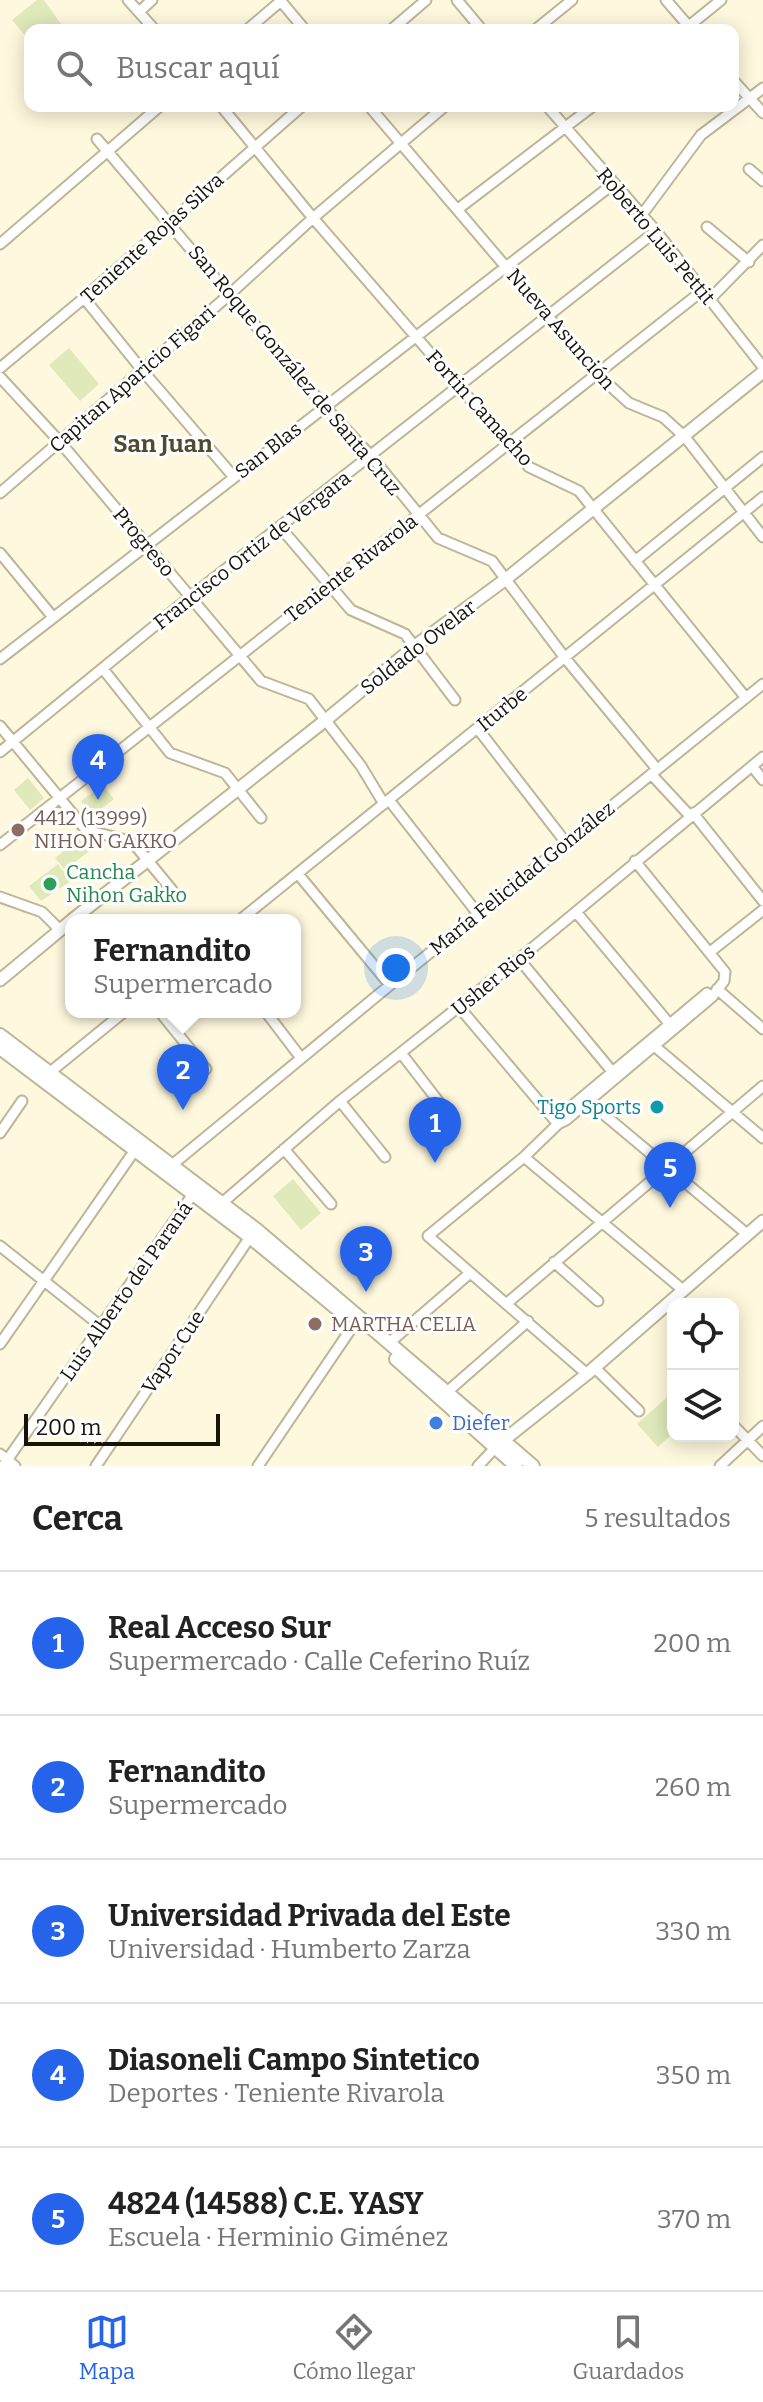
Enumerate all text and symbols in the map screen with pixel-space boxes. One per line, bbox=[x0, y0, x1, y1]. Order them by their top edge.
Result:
search box bbox=[24, 24, 739, 112]
icon: search bbox=[52, 46, 96, 90]
text: Buscar aquí bbox=[116, 50, 280, 86]
street label: Roberto Luis Pettit bbox=[592, 163, 720, 309]
street label: Teniente Rojas Silva bbox=[76, 168, 229, 309]
street label: San Roque González de Santa Cruz bbox=[183, 240, 407, 500]
street label: Nueva Asunción bbox=[502, 264, 620, 395]
street label: Capitan Aparicio Figari bbox=[44, 300, 220, 458]
street label: Fortin Camacho bbox=[422, 345, 538, 471]
street label: San Blas bbox=[230, 417, 306, 483]
district label: San Juan bbox=[113, 430, 213, 458]
street label: Francisco Ortiz de Vergara bbox=[149, 466, 355, 634]
street label: Progreso bbox=[108, 503, 180, 581]
street label: Teniente Rivarola bbox=[280, 509, 422, 627]
street label: Soldado Ovelar bbox=[356, 594, 481, 699]
street label: Iturbe bbox=[472, 682, 532, 736]
pin: 4 bbox=[72, 734, 124, 800]
street label: María Felicidad González bbox=[425, 796, 619, 960]
place label: 4412 (13999) NIHON GAKKO bbox=[34, 806, 177, 853]
marker: 4412 (13999) NIHON GAKKO bbox=[9, 821, 27, 839]
place label: Cancha Nihon Gakko bbox=[66, 860, 187, 907]
marker: Cancha Nihon Gakko bbox=[41, 875, 59, 893]
popup bbox=[65, 914, 301, 1018]
text: Fernandito bbox=[93, 933, 251, 969]
street label: Usher Rios bbox=[446, 939, 540, 1021]
your location bbox=[376, 948, 416, 988]
text: Supermercado bbox=[93, 969, 273, 1000]
pin: 2 bbox=[157, 1044, 209, 1110]
place label: Tigo Sports bbox=[537, 1095, 641, 1119]
pin: 1 bbox=[409, 1097, 461, 1163]
marker: Tigo Sports bbox=[648, 1098, 666, 1116]
pin: 5 bbox=[644, 1142, 696, 1208]
street label: Luis Alberto del Paraná bbox=[55, 1197, 197, 1385]
pin: 3 bbox=[340, 1226, 392, 1292]
map controls bbox=[667, 1298, 739, 1442]
button: locate bbox=[667, 1298, 739, 1370]
street label: Vapor Cue bbox=[136, 1306, 210, 1398]
place label: MARTHA CELIA bbox=[331, 1312, 477, 1336]
marker: MARTHA CELIA bbox=[306, 1315, 324, 1333]
button: layers bbox=[667, 1370, 739, 1442]
scale bar bbox=[24, 1410, 220, 1446]
place label: Diefer bbox=[452, 1411, 510, 1435]
text: 200 m bbox=[36, 1414, 102, 1441]
marker: Diefer bbox=[427, 1414, 445, 1432]
text: Cerca bbox=[32, 1498, 123, 1539]
text: 5 resultados bbox=[585, 1503, 731, 1534]
text: Real Acceso Sur bbox=[108, 1610, 331, 1646]
text: 1 bbox=[52, 1628, 64, 1659]
text: 200 m bbox=[654, 1628, 731, 1659]
text: Supermercado · Calle Ceferino Ruíz bbox=[108, 1646, 530, 1677]
text: Fernandito bbox=[108, 1754, 266, 1790]
text: 2 bbox=[51, 1772, 65, 1803]
text: 260 m bbox=[655, 1772, 731, 1803]
text: Supermercado bbox=[108, 1790, 288, 1821]
text: Universidad Privada del Este bbox=[108, 1898, 511, 1934]
text: 3 bbox=[51, 1916, 65, 1947]
text: 330 m bbox=[655, 1916, 731, 1947]
text: Universidad · Humberto Zarza bbox=[108, 1934, 471, 1965]
text: Diasoneli Campo Sintetico bbox=[108, 2042, 480, 2078]
text: 4 bbox=[50, 2060, 66, 2091]
text: 350 m bbox=[656, 2060, 731, 2091]
text: Deportes · Teniente Rivarola bbox=[108, 2078, 444, 2109]
text: 4824 (14588) C.E. YASY bbox=[108, 2186, 423, 2222]
text: 5 bbox=[51, 2204, 65, 2235]
text: 370 m bbox=[657, 2204, 731, 2235]
text: Escuela · Herminio Giménez bbox=[108, 2222, 448, 2253]
tab: Mapa bbox=[79, 2310, 135, 2385]
tab: Cómo llegar bbox=[292, 2310, 415, 2385]
tab: Guardados bbox=[573, 2310, 684, 2385]

